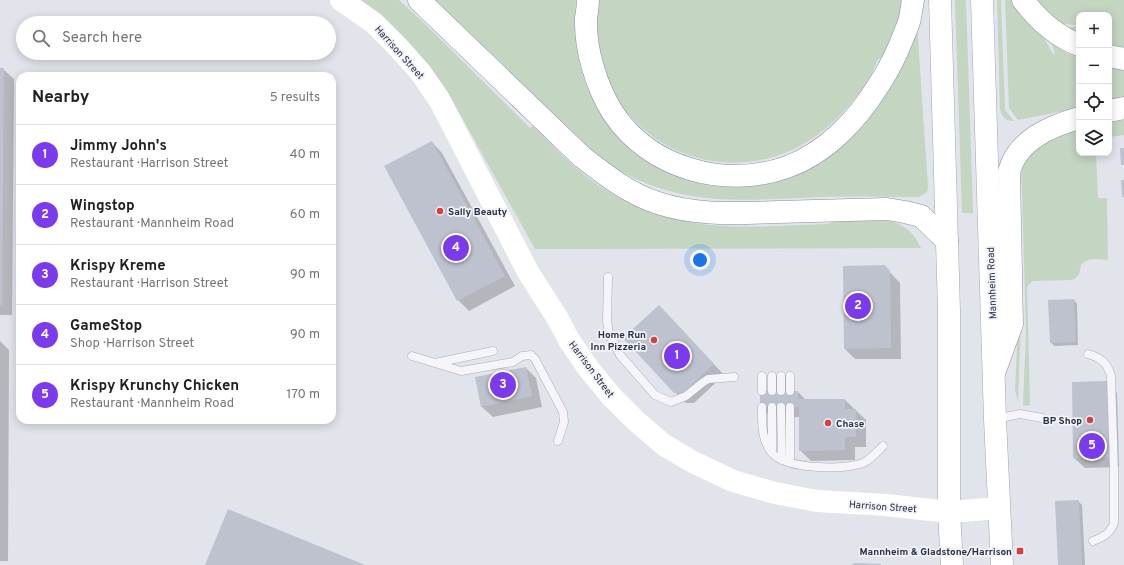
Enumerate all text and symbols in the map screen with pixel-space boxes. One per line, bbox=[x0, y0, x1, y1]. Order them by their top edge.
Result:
map controls bbox=[1076, 12, 1112, 156]
button: + bbox=[1076, 12, 1112, 48]
search box bbox=[16, 16, 336, 60]
street label: Harrison Street bbox=[371, 23, 427, 83]
icon: search bbox=[30, 27, 52, 49]
text: Search here bbox=[62, 29, 142, 48]
button: − bbox=[1076, 48, 1112, 84]
button: locate bbox=[1076, 84, 1112, 120]
text: Nearby bbox=[32, 87, 89, 109]
text: 5 results bbox=[270, 90, 320, 106]
button: layers bbox=[1076, 120, 1112, 156]
text: Jimmy John's bbox=[70, 137, 167, 156]
text: 1 bbox=[42, 147, 48, 163]
text: 40 m bbox=[290, 147, 320, 163]
text: Restaurant · Harrison Street bbox=[70, 156, 228, 172]
text: Wingstop bbox=[70, 197, 135, 216]
marker: Sally Beauty bbox=[435, 206, 445, 216]
place label: Sally Beauty bbox=[448, 206, 507, 219]
text: 2 bbox=[41, 207, 49, 223]
text: 60 m bbox=[290, 207, 320, 223]
text: Restaurant · Mannheim Road bbox=[70, 216, 234, 232]
pin: 4 bbox=[443, 233, 469, 263]
street label: Mannheim Road bbox=[985, 247, 1000, 319]
your location bbox=[690, 250, 710, 270]
text: Krispy Kreme bbox=[70, 257, 166, 276]
text: 3 bbox=[41, 267, 49, 283]
text: 90 m bbox=[290, 267, 320, 283]
text: Restaurant · Harrison Street bbox=[70, 276, 228, 292]
pin: 2 bbox=[845, 291, 871, 321]
text: GameStop bbox=[70, 317, 142, 336]
text: 4 bbox=[41, 327, 49, 343]
text: 90 m bbox=[290, 327, 320, 343]
place label: Home Run Inn Pizzeria bbox=[591, 329, 646, 354]
marker: Home Run Inn Pizzeria bbox=[649, 335, 659, 345]
text: Shop · Harrison Street bbox=[70, 336, 194, 352]
street label: Harrison Street bbox=[565, 339, 617, 401]
pin: 1 bbox=[664, 341, 690, 371]
pin: 3 bbox=[490, 370, 516, 400]
text: Krispy Krunchy Chicken bbox=[70, 377, 239, 396]
text: 5 bbox=[41, 387, 49, 403]
text: 170 m bbox=[286, 387, 320, 403]
text: Restaurant · Mannheim Road bbox=[70, 396, 234, 412]
place label: BP Shop bbox=[1043, 415, 1082, 428]
marker: BP Shop bbox=[1085, 415, 1095, 425]
marker: Chase bbox=[823, 418, 833, 428]
place label: Chase bbox=[836, 418, 865, 431]
pin: 5 bbox=[1079, 431, 1105, 461]
street label: Harrison Street bbox=[849, 499, 917, 516]
place label: Mannheim & Gladstone/Harrison bbox=[859, 546, 1012, 559]
marker: Mannheim & Gladstone/Harrison bbox=[1015, 546, 1025, 556]

